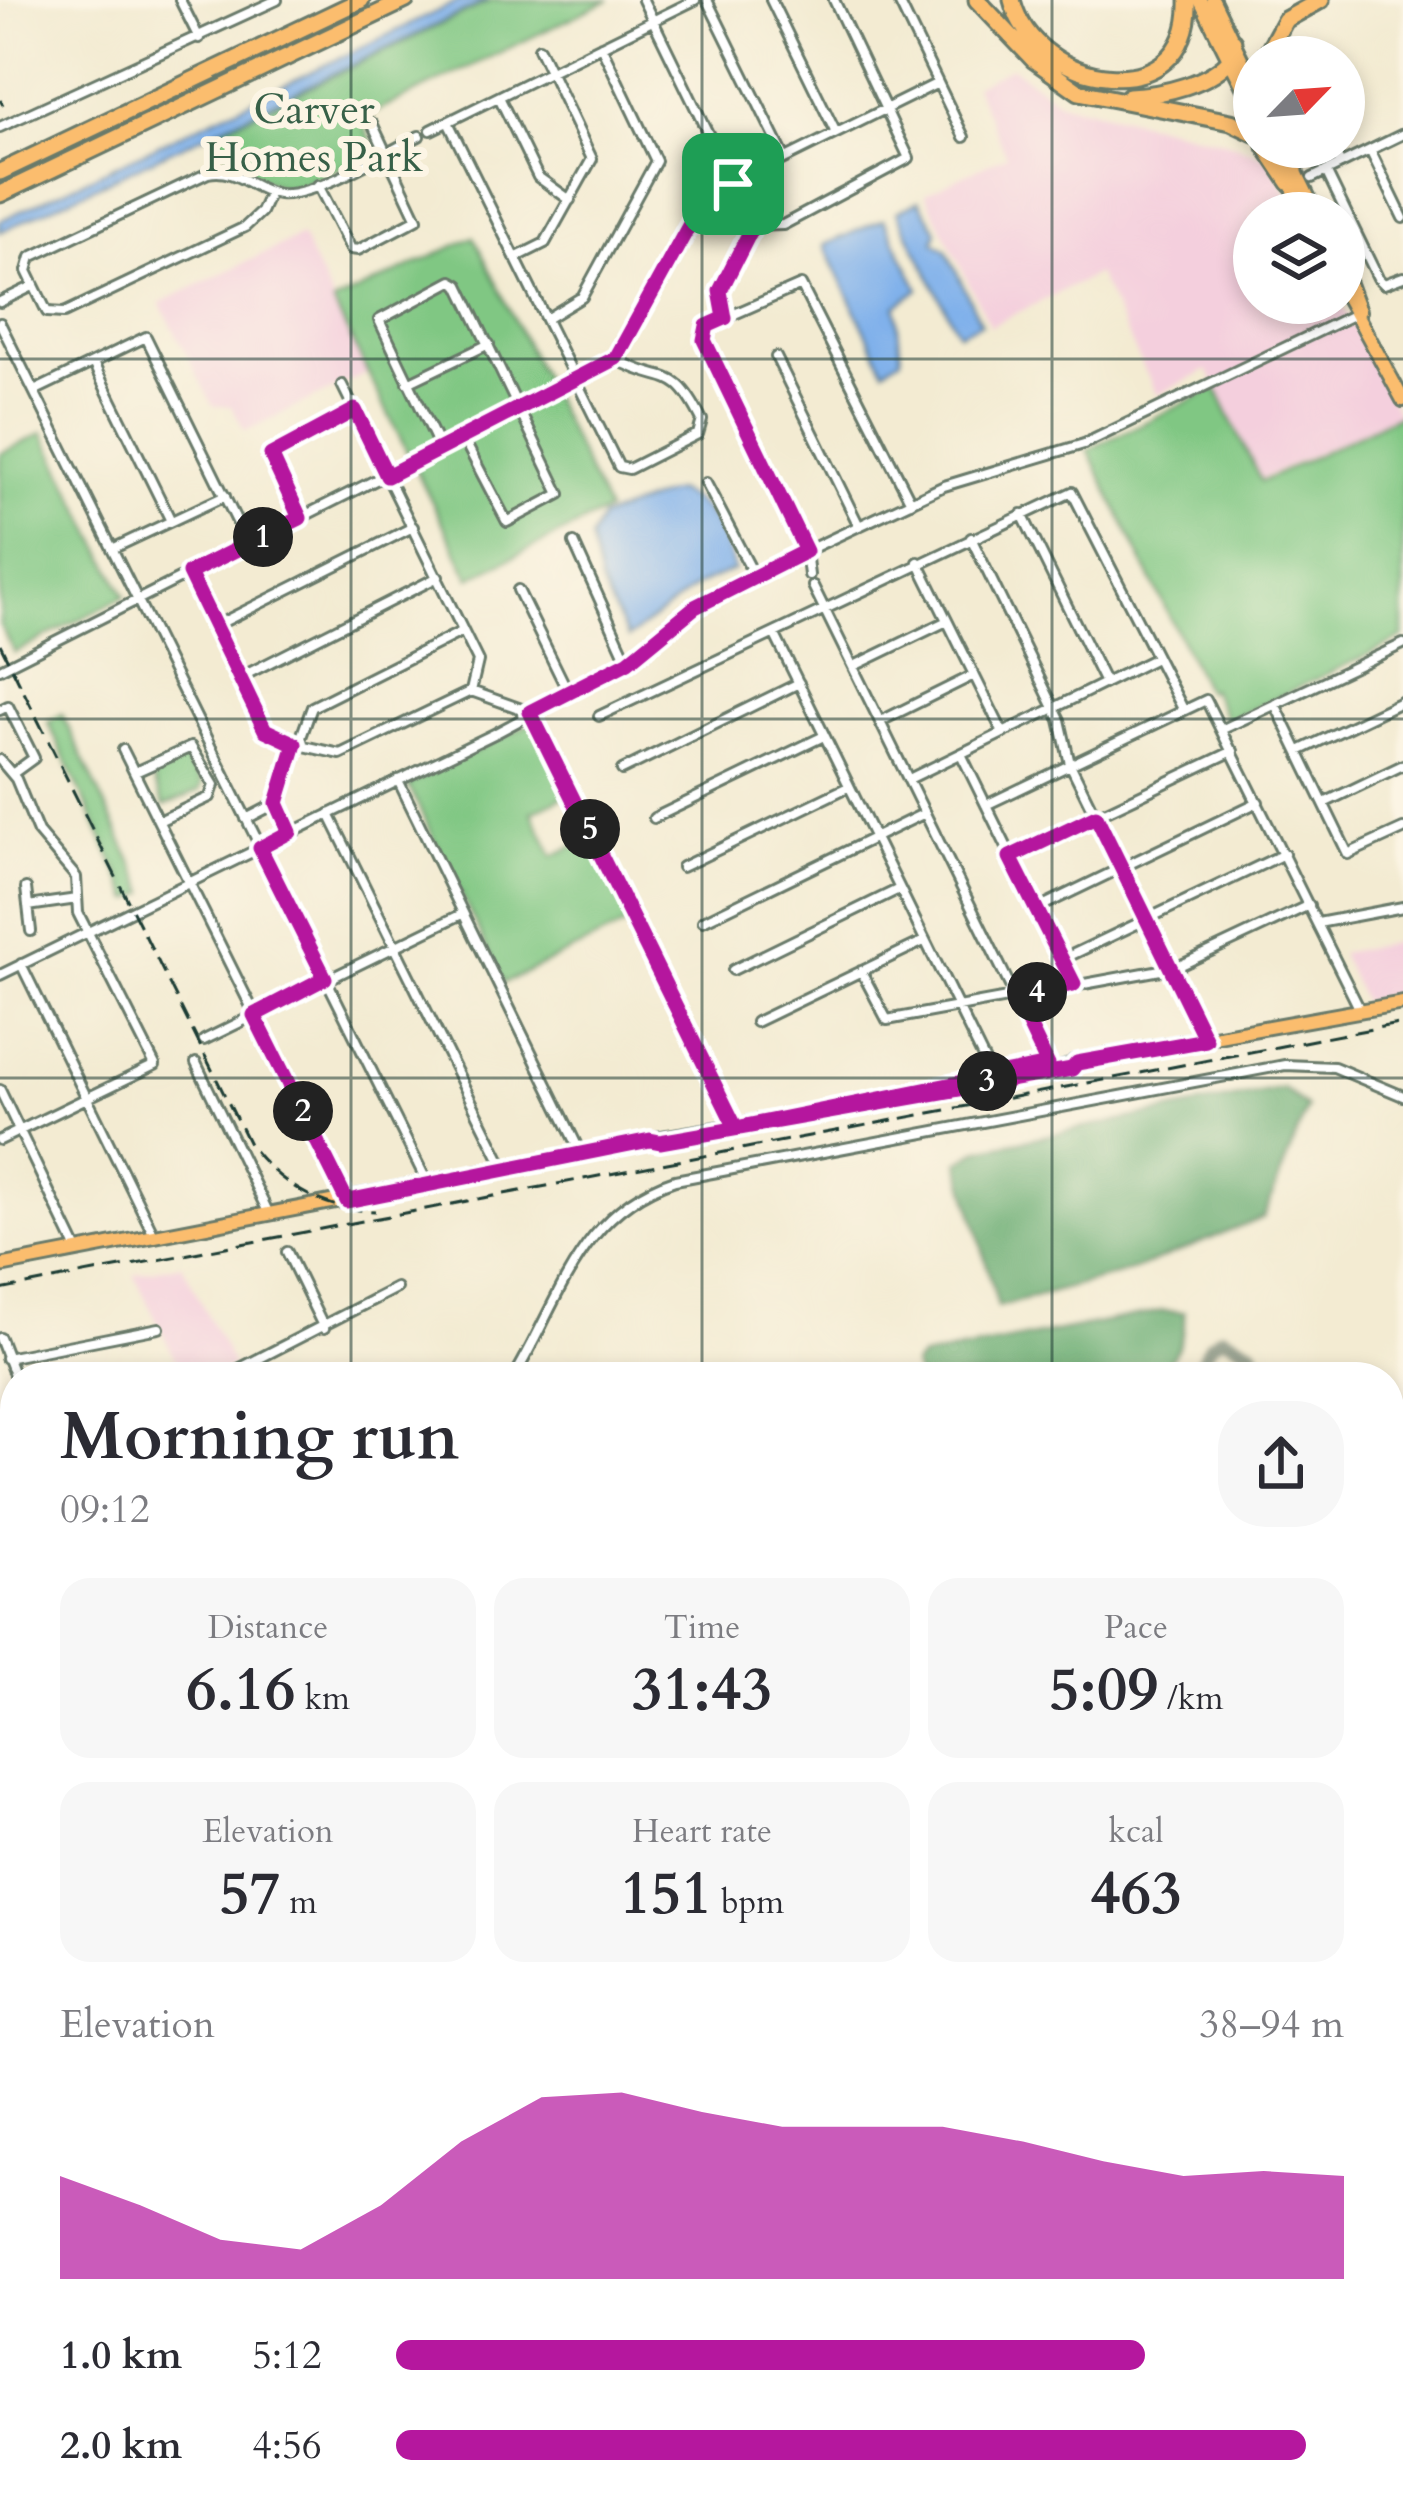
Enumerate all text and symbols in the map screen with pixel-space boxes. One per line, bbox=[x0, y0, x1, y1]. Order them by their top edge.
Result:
north arrow bbox=[1233, 36, 1365, 168]
map controls bbox=[1233, 36, 1365, 324]
park label: Carver Homes Park bbox=[205, 81, 424, 186]
pin bbox=[682, 133, 784, 235]
icon: arrive bbox=[700, 151, 766, 217]
button: layers bbox=[1233, 192, 1365, 324]
pin: 1 bbox=[233, 507, 293, 567]
text: 1 bbox=[255, 514, 271, 559]
pin: 5 bbox=[560, 799, 620, 859]
text: 5 bbox=[582, 806, 598, 851]
pin: 4 bbox=[1007, 962, 1067, 1022]
text: 4 bbox=[1029, 969, 1045, 1014]
pin: 3 bbox=[957, 1051, 1017, 1111]
text: 3 bbox=[979, 1058, 995, 1103]
pin: 2 bbox=[273, 1081, 333, 1141]
text: 2 bbox=[295, 1088, 311, 1133]
text: Morning run bbox=[60, 1393, 459, 1482]
button: share bbox=[1218, 1401, 1344, 1527]
text: 09:12 bbox=[60, 1483, 150, 1536]
text: Distance bbox=[208, 1605, 328, 1650]
text: Time bbox=[664, 1605, 740, 1650]
text: Pace bbox=[1104, 1605, 1168, 1650]
text: 6.16 bbox=[186, 1650, 296, 1731]
text: 31:43 bbox=[632, 1650, 772, 1731]
text: 5:09 bbox=[1049, 1650, 1158, 1731]
text: km bbox=[296, 1676, 350, 1721]
text: /km bbox=[1158, 1676, 1223, 1721]
text: Elevation bbox=[202, 1809, 334, 1854]
text: Heart rate bbox=[632, 1809, 772, 1854]
text: kcal bbox=[1108, 1809, 1164, 1854]
text: 57 bbox=[219, 1854, 280, 1935]
text: 151 bbox=[620, 1854, 712, 1935]
text: 463 bbox=[1090, 1854, 1182, 1935]
text: m bbox=[280, 1880, 317, 1925]
text: bpm bbox=[712, 1880, 784, 1925]
text: Elevation bbox=[60, 1998, 215, 2051]
text: 38–94 m bbox=[1199, 1998, 1344, 2051]
text: 1.0 km bbox=[60, 2329, 182, 2382]
text: 5:12 bbox=[252, 2329, 322, 2382]
text: 2.0 km bbox=[60, 2419, 182, 2472]
text: 4:56 bbox=[252, 2419, 322, 2472]

